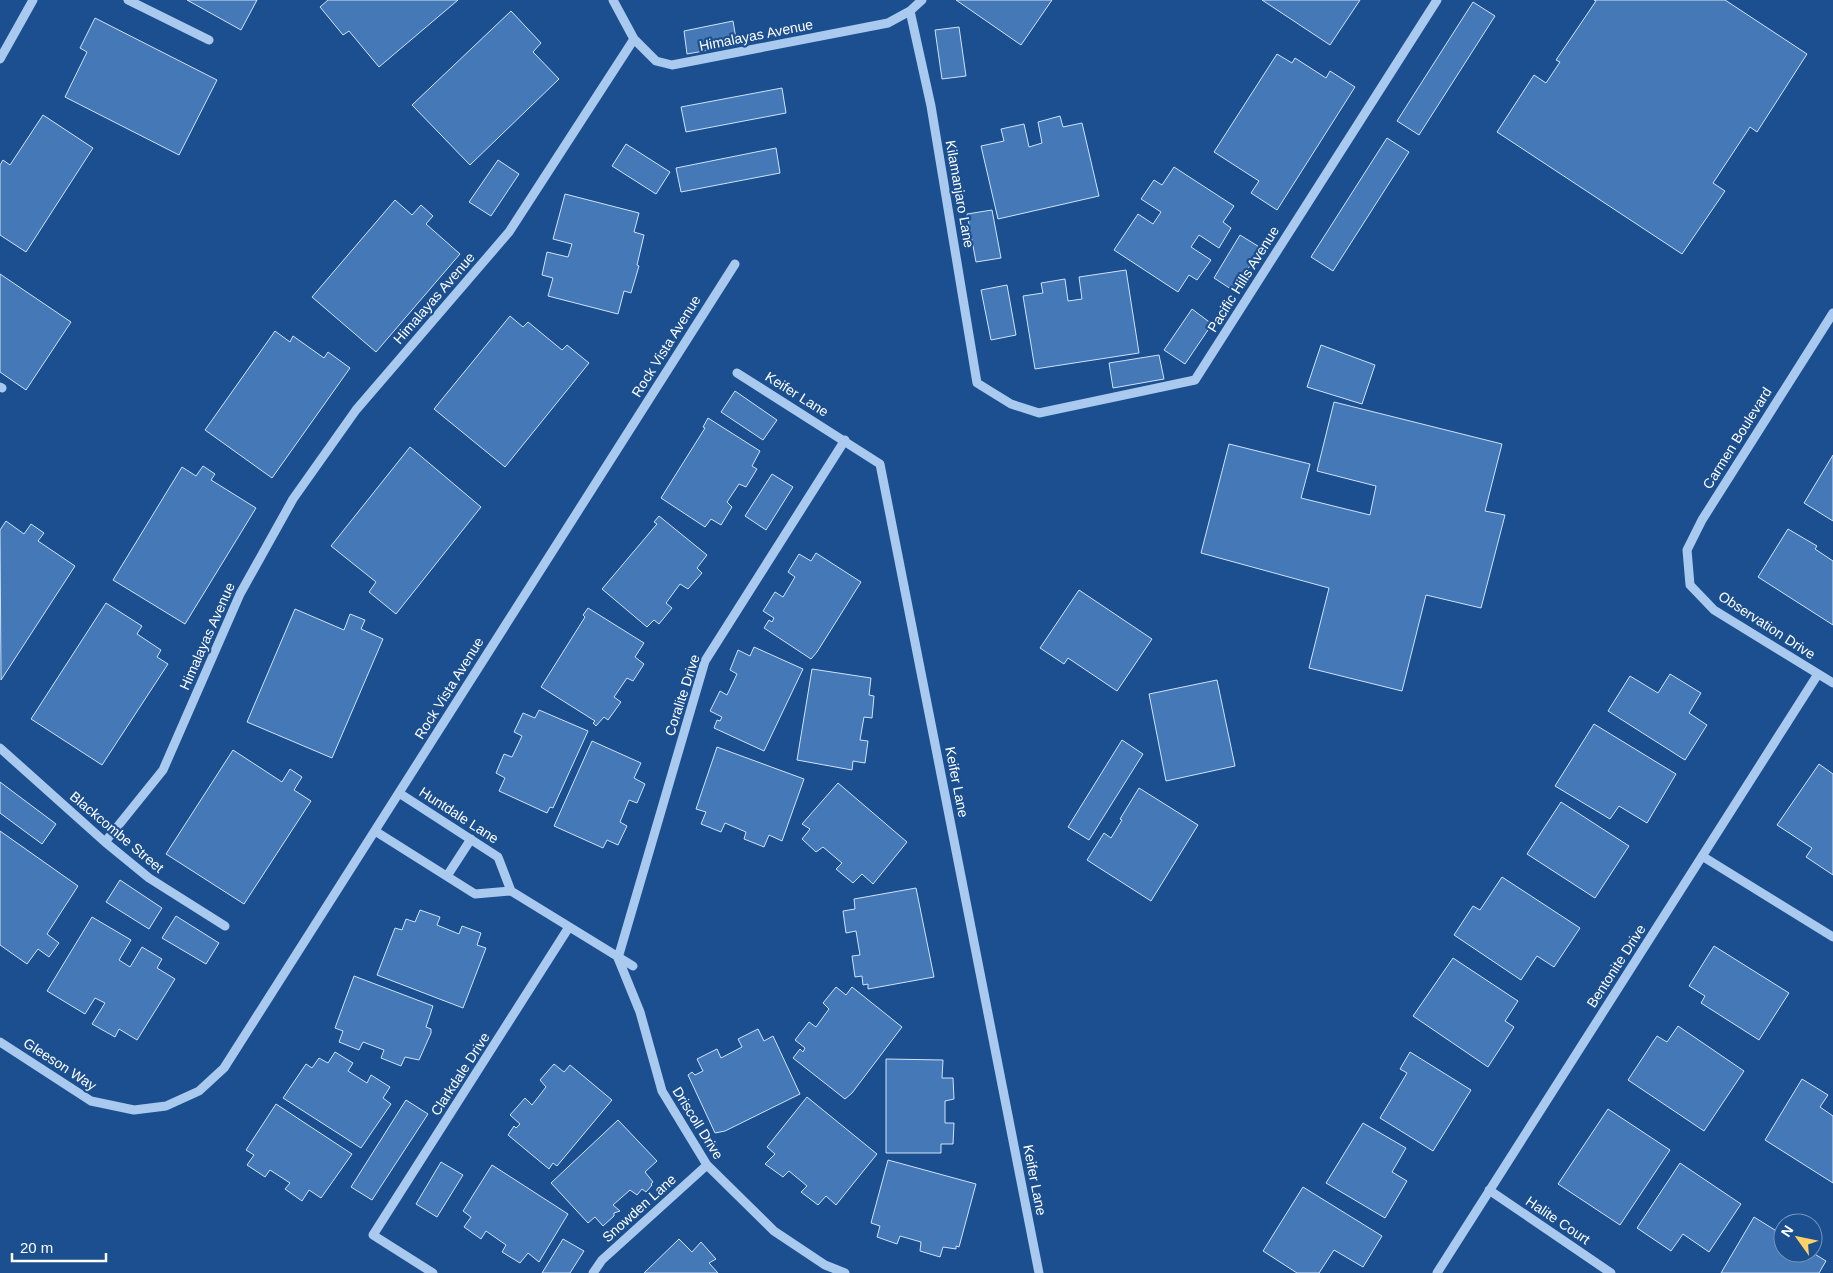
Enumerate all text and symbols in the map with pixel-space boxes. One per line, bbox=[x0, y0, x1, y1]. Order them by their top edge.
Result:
street label: Himalayas Avenue bbox=[698, 16, 815, 54]
street label: Kilamanjaro Lane bbox=[943, 139, 977, 249]
street label: Pacific Hills Avenue bbox=[1204, 223, 1282, 335]
street label: Himalayas Avenue bbox=[390, 249, 478, 347]
street label: Rock Vista Avenue bbox=[628, 292, 704, 400]
street label: Keifer Lane bbox=[762, 368, 832, 420]
street label: Carmen Boulevard bbox=[1699, 384, 1775, 492]
street label: Himalayas Avenue bbox=[176, 580, 238, 692]
street label: Observation Drive bbox=[1716, 588, 1819, 662]
street label: Rock Vista Avenue bbox=[411, 634, 487, 742]
street label: Coralite Drive bbox=[661, 652, 703, 738]
street label: Keifer Lane bbox=[942, 745, 972, 819]
street label: Huntdale Lane bbox=[416, 783, 502, 847]
street label: Blackcombe Street bbox=[67, 788, 167, 876]
street label: Bentonite Drive bbox=[1583, 921, 1649, 1010]
street label: Clarkdale Drive bbox=[427, 1029, 493, 1118]
street label: Gleeson Way bbox=[21, 1035, 99, 1093]
street label: Driscoll Drive bbox=[669, 1084, 727, 1162]
street label: Keifer Lane bbox=[1020, 1143, 1050, 1217]
street label: Snowden Lane bbox=[599, 1171, 679, 1245]
street label: Halite Court bbox=[1523, 1193, 1593, 1247]
north arrow bbox=[1773, 1213, 1823, 1263]
text: N bbox=[1778, 1222, 1797, 1240]
scale bar bbox=[12, 1230, 106, 1262]
text: 20 m bbox=[20, 1239, 53, 1256]

